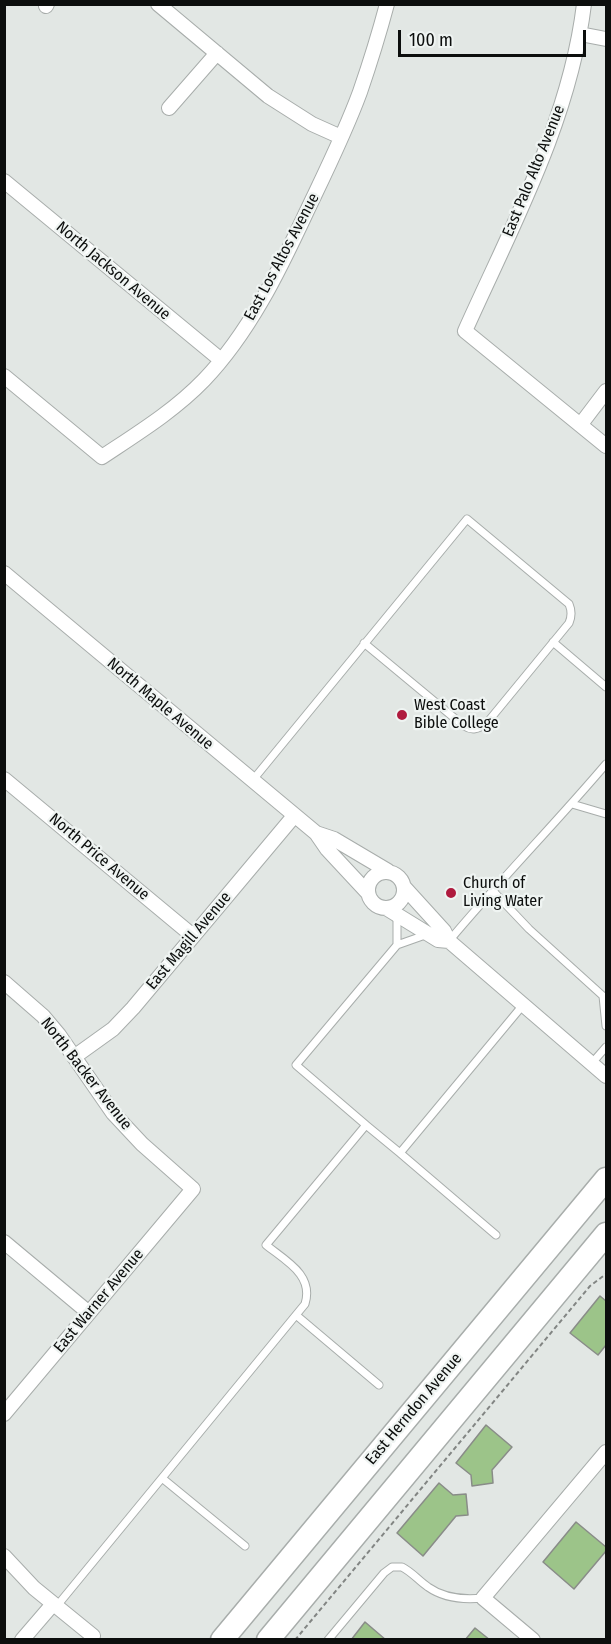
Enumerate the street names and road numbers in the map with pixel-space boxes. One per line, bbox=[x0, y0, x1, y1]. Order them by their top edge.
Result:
street label: East Palo Alto Avenue bbox=[499, 102, 569, 240]
street label: East Los Altos Avenue bbox=[240, 190, 324, 324]
street label: North Jackson Avenue bbox=[52, 218, 174, 324]
street label: North Maple Avenue bbox=[103, 654, 217, 754]
street label: North Price Avenue bbox=[45, 809, 153, 905]
street label: East Magill Avenue bbox=[143, 888, 235, 994]
street label: North Backer Avenue bbox=[36, 1014, 136, 1134]
street label: East Warner Avenue bbox=[50, 1245, 148, 1357]
street label: East Herndon Avenue bbox=[362, 1349, 466, 1469]

